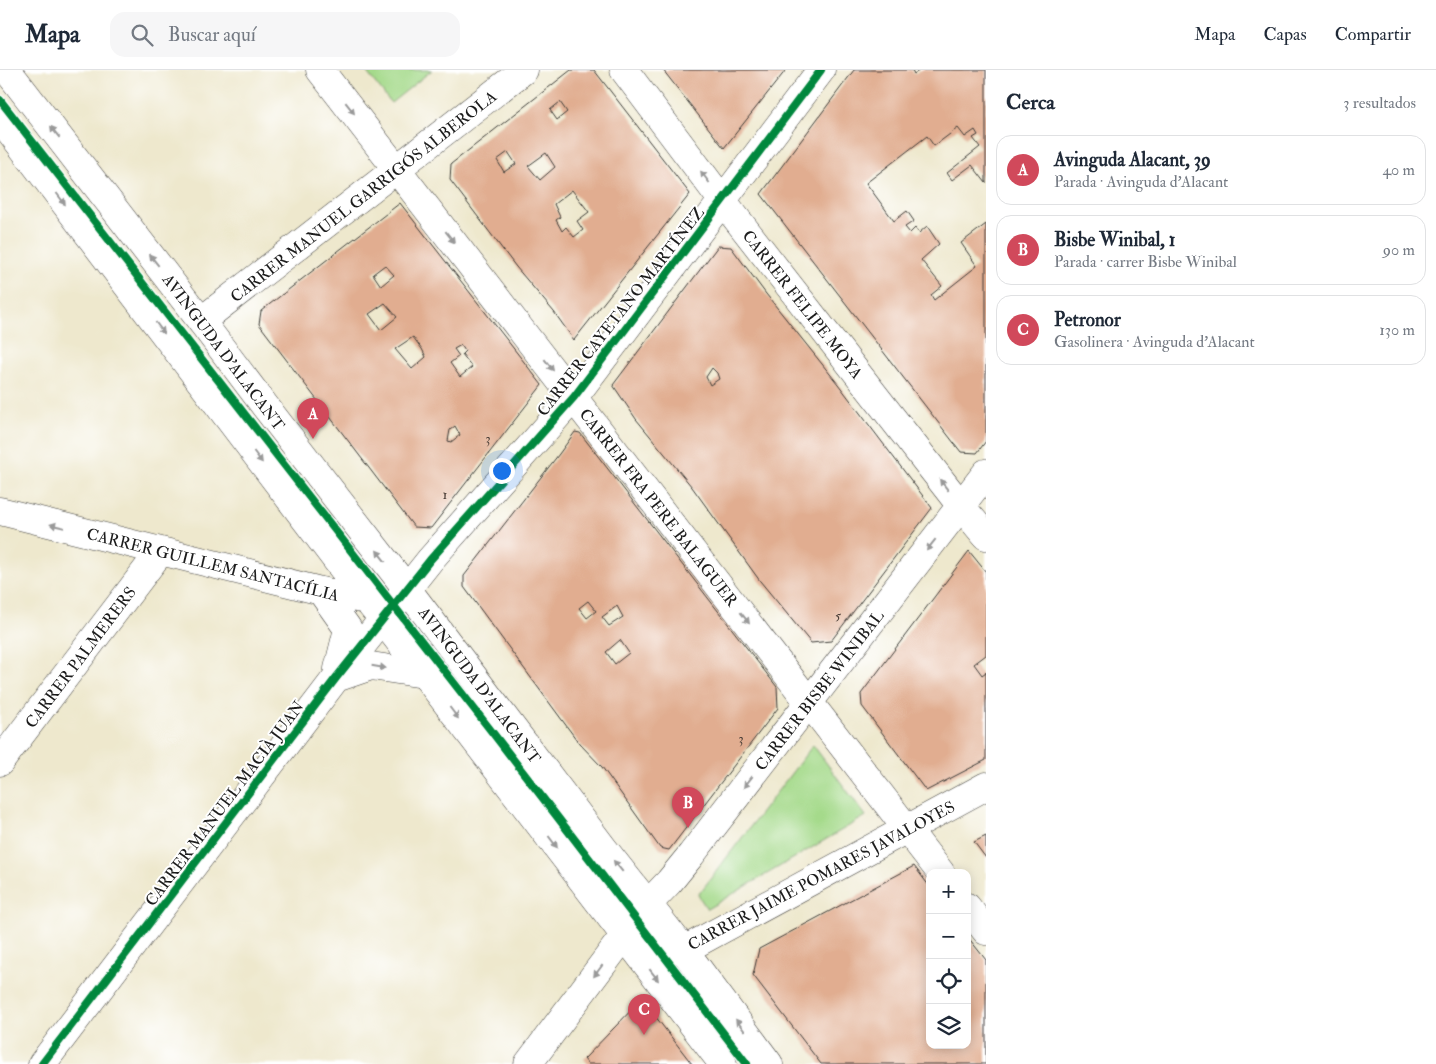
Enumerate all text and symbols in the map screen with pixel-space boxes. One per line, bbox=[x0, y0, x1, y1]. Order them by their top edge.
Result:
search box bbox=[110, 12, 460, 57]
text: Mapa bbox=[25, 19, 80, 50]
icon: search bbox=[128, 21, 156, 49]
text: Buscar aquí bbox=[168, 23, 256, 47]
text: Mapa bbox=[1194, 23, 1236, 46]
text: Capas bbox=[1264, 23, 1307, 46]
text: Compartir bbox=[1335, 23, 1411, 46]
street label: CARRER MANUEL GARRIGÓS ALBEROLA bbox=[226, 86, 501, 307]
text: Cerca bbox=[1006, 89, 1055, 116]
text: 3 resultados bbox=[1343, 93, 1416, 113]
one-way arrow bbox=[345, 102, 356, 115]
one-way arrow bbox=[49, 126, 60, 139]
text: Avinguda Alacant, 39 bbox=[1054, 148, 1211, 172]
text: A bbox=[1018, 160, 1028, 180]
text: 40 m bbox=[1382, 160, 1415, 180]
one-way arrow bbox=[699, 171, 710, 184]
text: Parada · Avinguda d'Alacant bbox=[1054, 172, 1228, 192]
one-way arrow bbox=[56, 192, 67, 205]
street label: CARRER CAYETANO MARTÍNEZ bbox=[533, 203, 709, 420]
street label: CARRER FELIPE MOYA bbox=[738, 226, 867, 383]
text: Bisbe Winibal, 1 bbox=[1054, 228, 1176, 252]
one-way arrow bbox=[445, 230, 455, 244]
text: B bbox=[1018, 240, 1028, 260]
text: 90 m bbox=[1383, 240, 1415, 260]
text: Parada · carrer Bisbe Winibal bbox=[1054, 252, 1237, 272]
one-way arrow bbox=[149, 254, 160, 267]
street label: AVINGUDA D'ALACANT bbox=[157, 270, 289, 435]
text: Petronor bbox=[1054, 308, 1121, 332]
text: C bbox=[1017, 320, 1029, 340]
text: 130 m bbox=[1379, 320, 1415, 340]
one-way arrow bbox=[154, 321, 165, 334]
text: Gasolinera · Avinguda d'Alacant bbox=[1054, 332, 1255, 352]
one-way arrow bbox=[544, 358, 555, 371]
pin: A bbox=[297, 398, 329, 439]
street label: CARRER FRA PERE BALAGUER bbox=[575, 405, 742, 611]
house number: 3 bbox=[485, 430, 491, 447]
one-way arrow bbox=[253, 450, 263, 464]
your location bbox=[489, 458, 515, 484]
one-way arrow bbox=[939, 478, 949, 492]
house number: 1 bbox=[443, 486, 448, 503]
one-way arrow bbox=[49, 521, 64, 529]
street label: CARRER GUILLEM SANTACÍLIA bbox=[85, 524, 341, 606]
one-way arrow bbox=[925, 538, 936, 551]
one-way arrow bbox=[376, 550, 387, 563]
street label: CARRER PALMERERS bbox=[21, 583, 141, 732]
street label: AVINGUDA D'ALACANT bbox=[413, 603, 545, 768]
street label: CARRER BISBE WINIBAL bbox=[751, 606, 889, 775]
house number: 5 bbox=[835, 607, 842, 624]
one-way arrow bbox=[740, 612, 751, 625]
one-way arrow bbox=[372, 663, 388, 671]
street label: CARRER MANUEL MACIÀ JUAN bbox=[141, 696, 310, 911]
one-way arrow bbox=[449, 706, 459, 720]
house number: 3 bbox=[738, 730, 744, 747]
one-way arrow bbox=[742, 775, 753, 788]
pin: B bbox=[672, 787, 704, 828]
street label: CARRER JAIME POMARES JAVALOYES bbox=[684, 797, 959, 956]
one-way arrow bbox=[547, 835, 558, 848]
one-way arrow bbox=[612, 860, 623, 873]
map controls bbox=[926, 869, 971, 1049]
button: + bbox=[926, 869, 971, 914]
button: − bbox=[926, 914, 971, 959]
button: locate bbox=[926, 959, 971, 1004]
one-way arrow bbox=[593, 964, 604, 977]
one-way arrow bbox=[649, 968, 659, 982]
pin: C bbox=[628, 994, 660, 1035]
button: layers bbox=[926, 1004, 971, 1049]
one-way arrow bbox=[734, 1019, 745, 1032]

